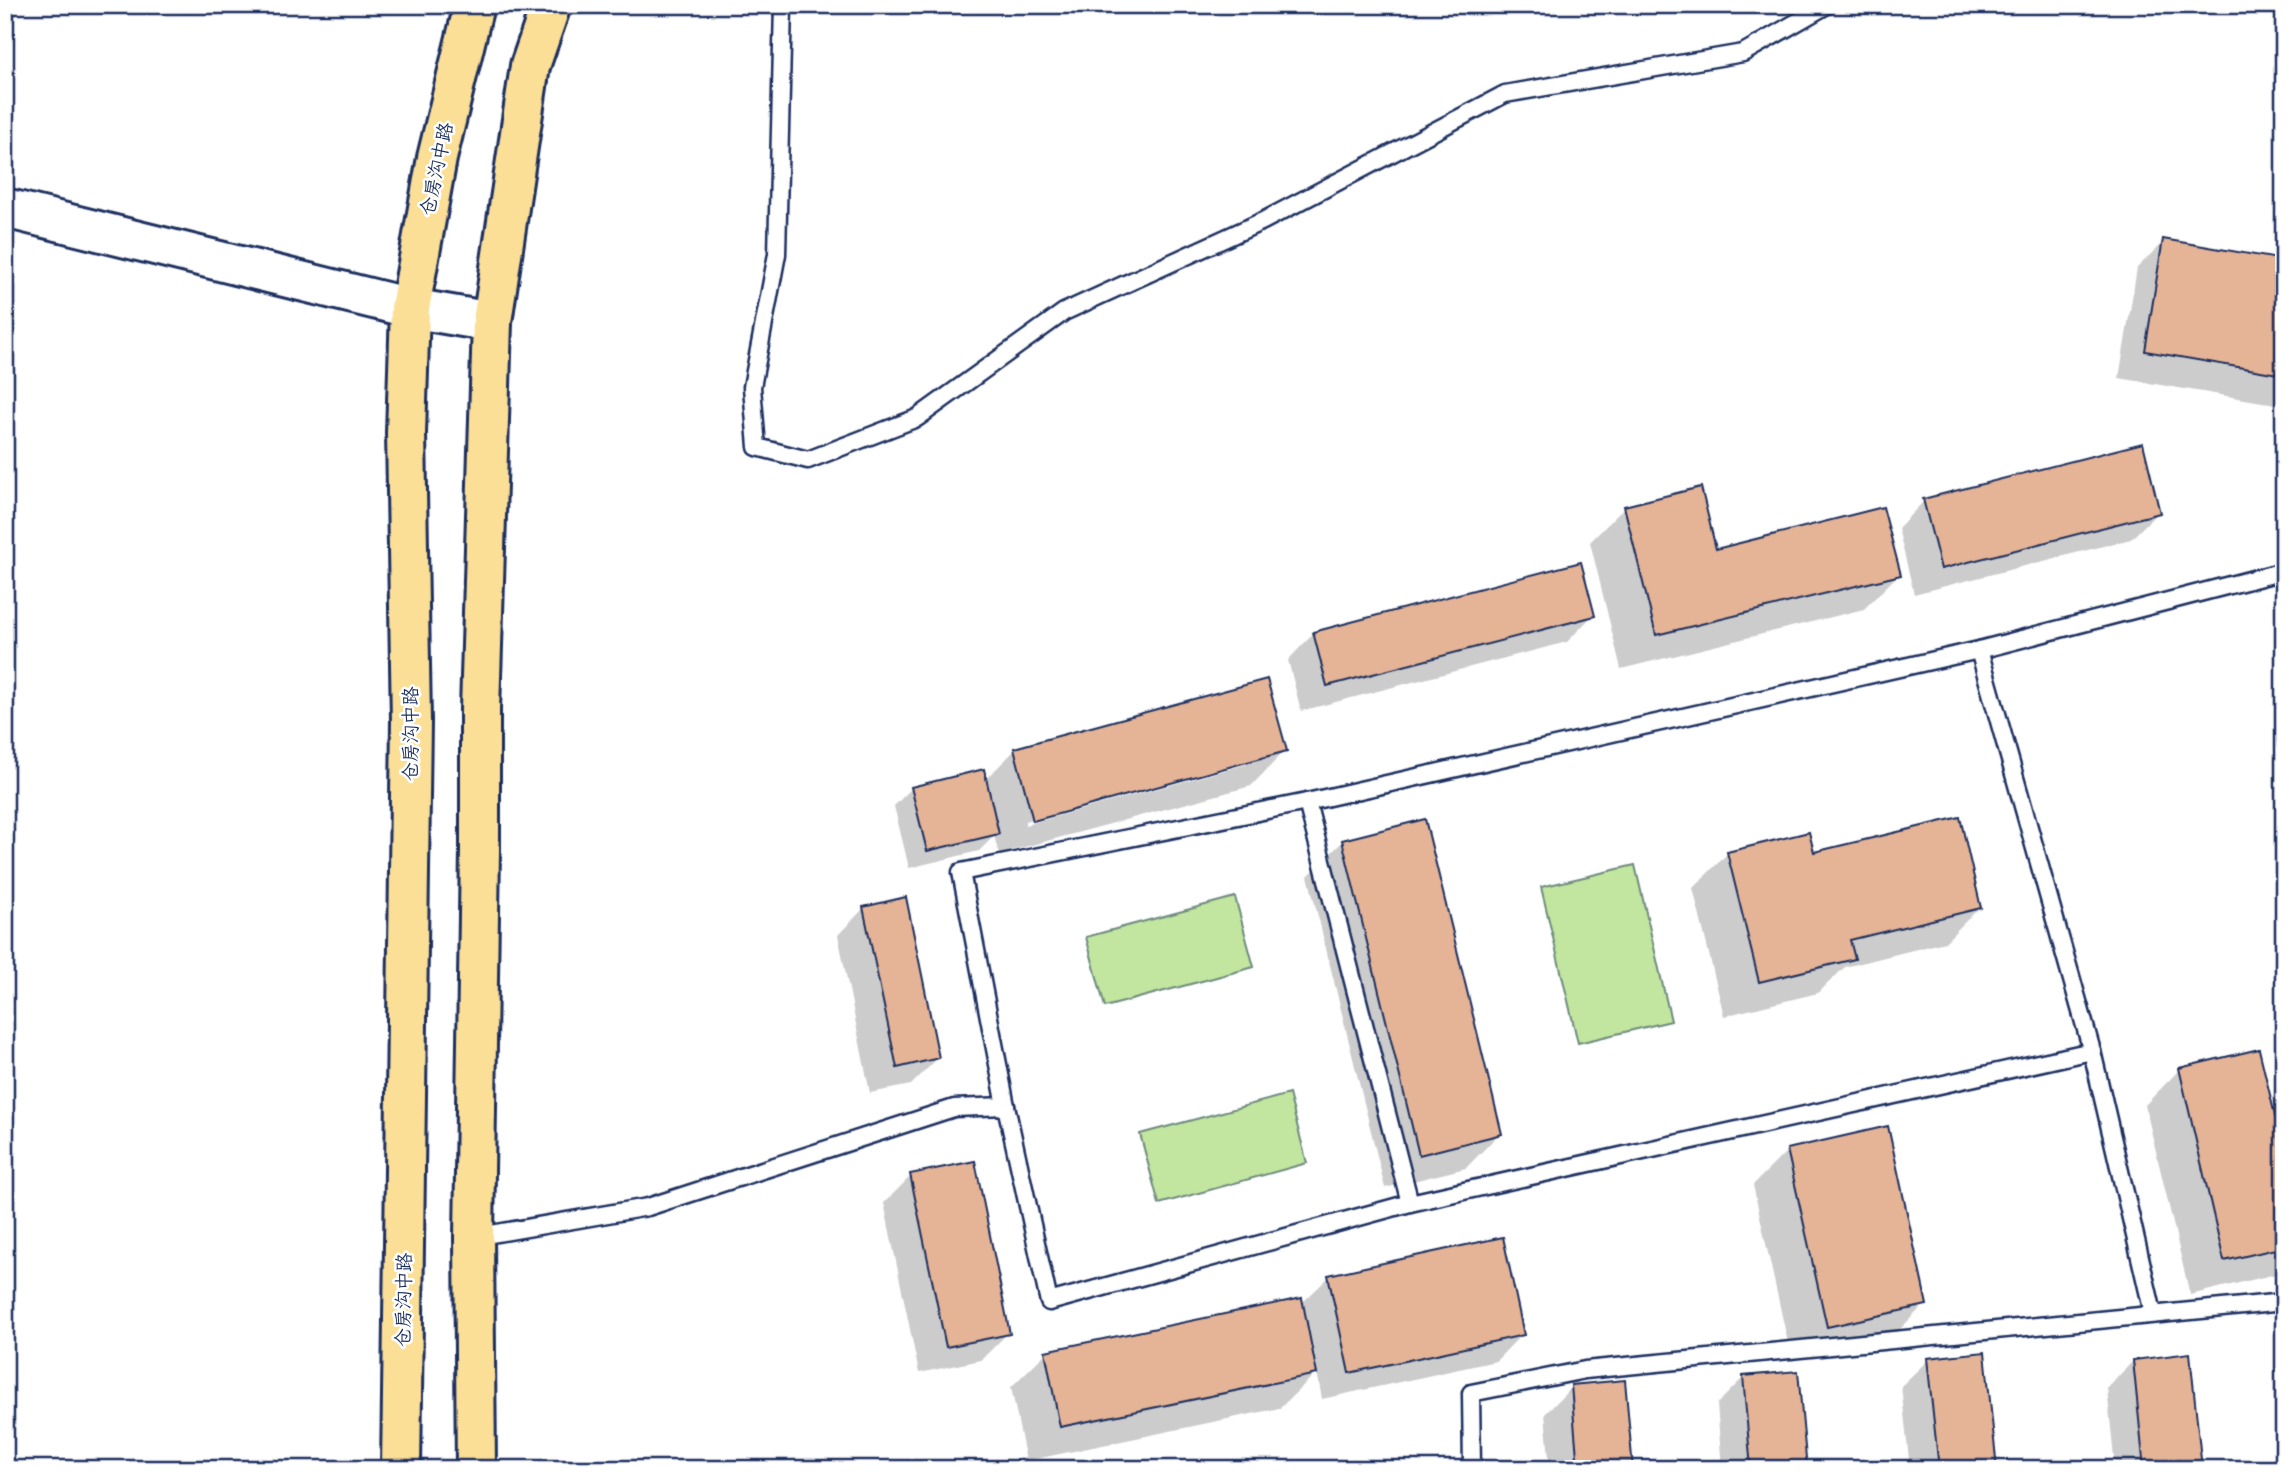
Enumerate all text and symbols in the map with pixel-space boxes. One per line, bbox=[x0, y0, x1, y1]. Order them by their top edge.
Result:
street label: 仓房沟中路 bbox=[411, 119, 459, 218]
street label: 仓房沟中路 bbox=[395, 686, 423, 782]
street label: 仓房沟中路 bbox=[387, 1252, 417, 1348]

